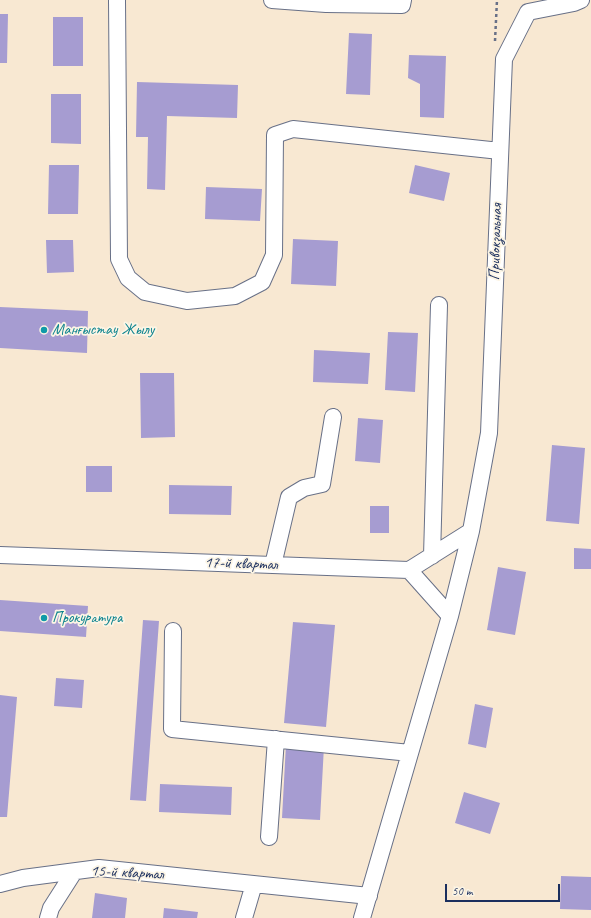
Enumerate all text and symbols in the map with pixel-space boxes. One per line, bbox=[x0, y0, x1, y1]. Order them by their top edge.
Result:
street label: Привокзальная bbox=[485, 203, 507, 281]
place label: Манғыстау Жылу bbox=[52, 320, 154, 340]
marker: Манғыстау Жылу bbox=[39, 325, 49, 335]
street label: 17-й квартал bbox=[204, 553, 278, 575]
place label: Прокуратура bbox=[52, 608, 122, 628]
marker: Прокуратура bbox=[39, 613, 49, 623]
street label: 15-й квартал bbox=[90, 862, 164, 884]
scale bar bbox=[447, 876, 562, 902]
text: 50 m bbox=[452, 883, 472, 899]

